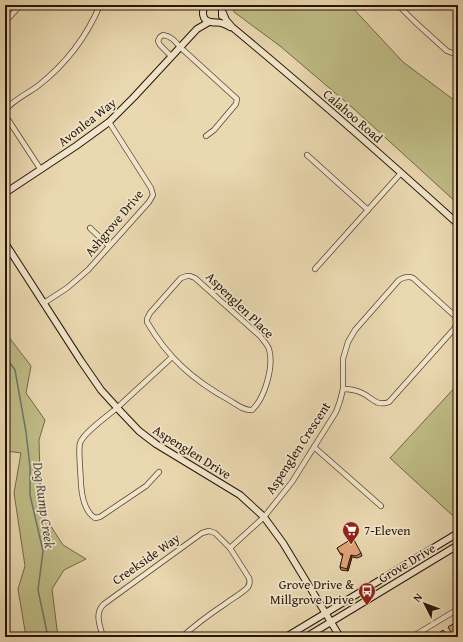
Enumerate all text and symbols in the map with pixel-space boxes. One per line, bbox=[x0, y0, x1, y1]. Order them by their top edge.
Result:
street label: Calahoo Road bbox=[319, 85, 387, 147]
street label: Avonlea Way bbox=[54, 93, 121, 151]
street label: Ashgrove Drive bbox=[80, 185, 148, 261]
street label: Aspenglen Place bbox=[202, 267, 278, 343]
street label: Aspenglen Crescent bbox=[261, 398, 335, 498]
street label: Aspenglen Drive bbox=[149, 420, 235, 484]
water label: Dog Rump Creek bbox=[28, 460, 60, 550]
supermarket icon: 7-Eleven bbox=[341, 520, 361, 545]
place label: 7-Eleven bbox=[364, 521, 411, 540]
street label: Creekside Way bbox=[108, 528, 184, 589]
street label: Grove Drive bbox=[375, 539, 439, 587]
place label: Grove Drive & Millgrove Drive bbox=[270, 575, 354, 609]
bus stop icon: Grove Drive & Millgrove Drive bbox=[357, 581, 377, 606]
north arrow bbox=[405, 584, 445, 624]
text: N bbox=[409, 589, 426, 605]

